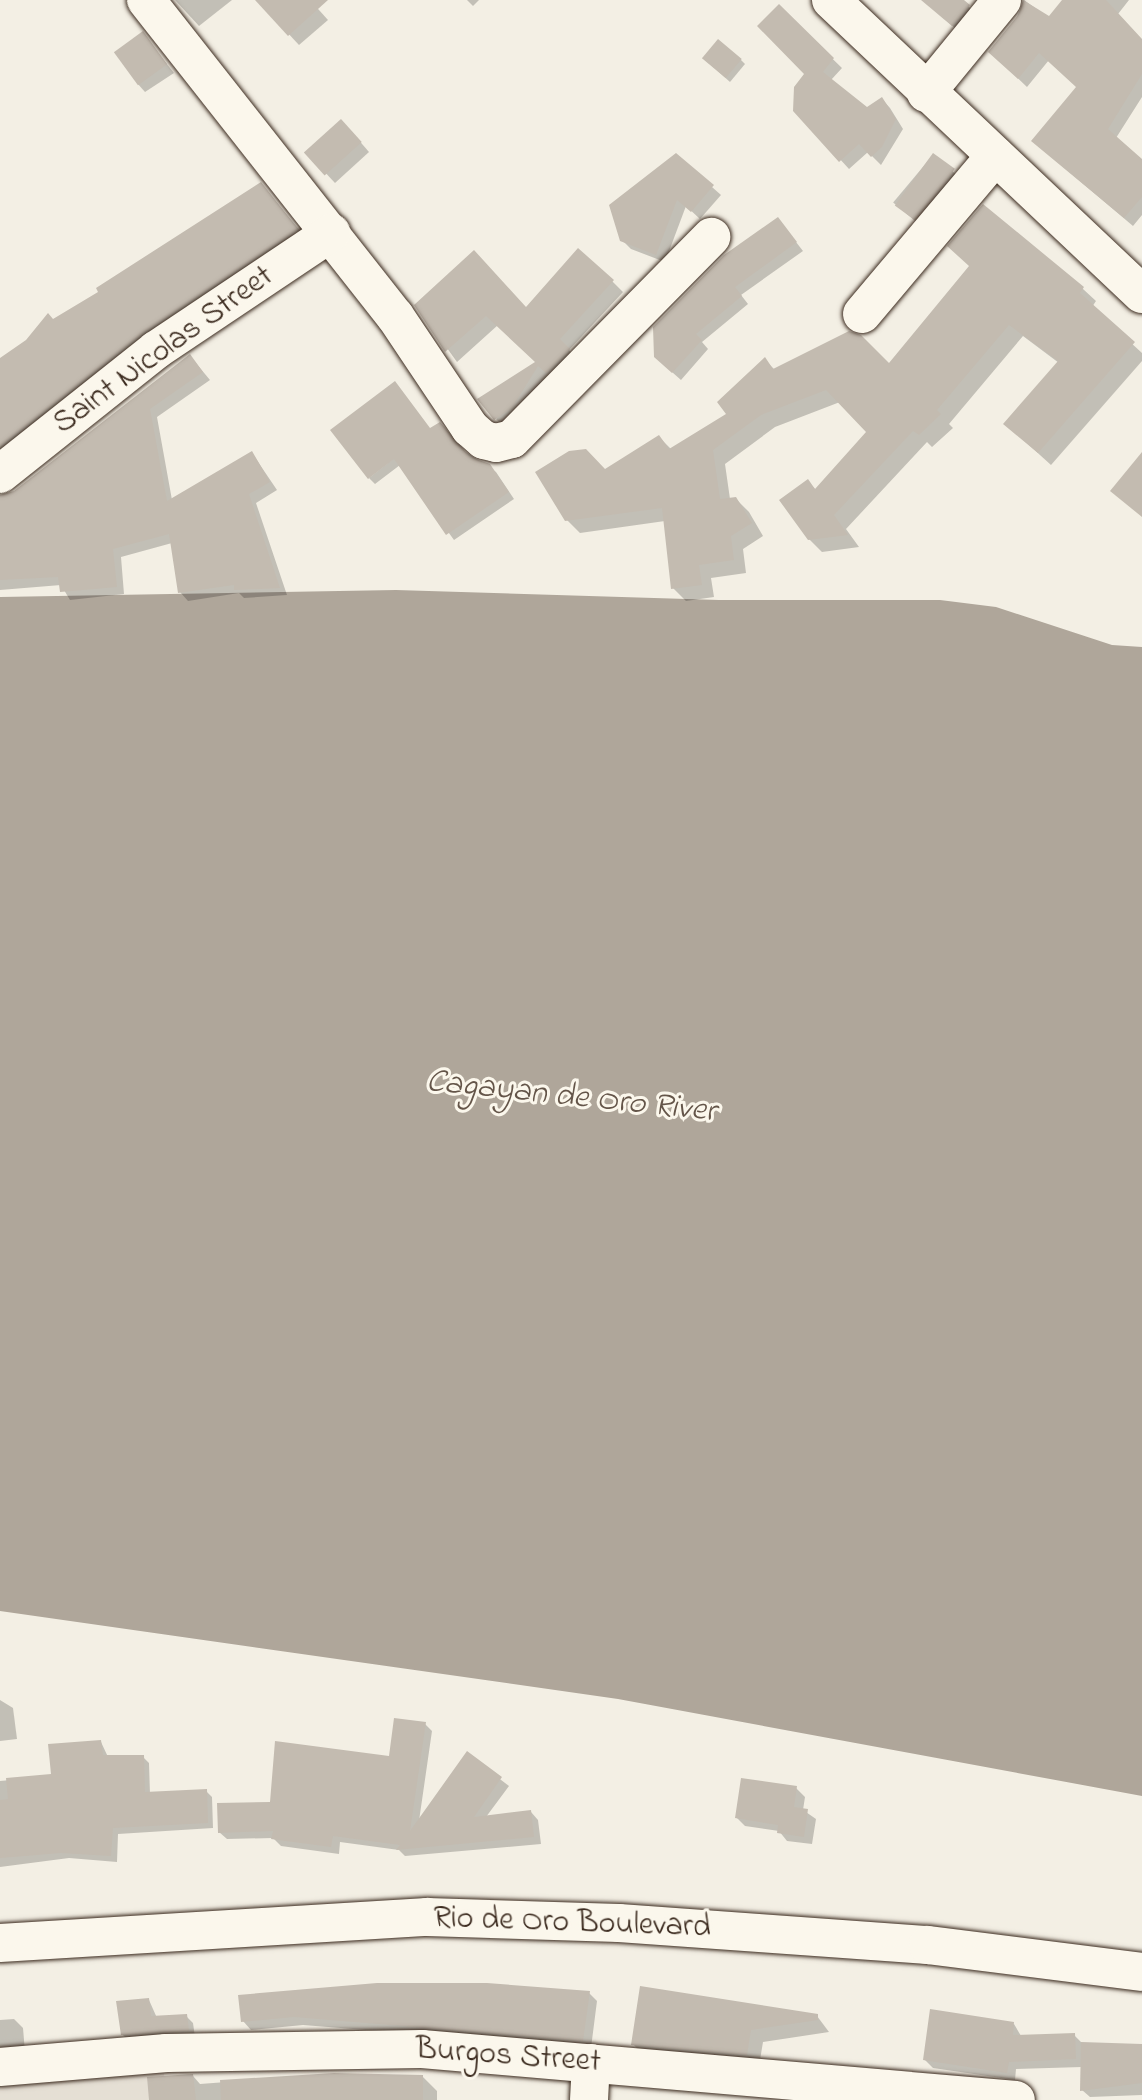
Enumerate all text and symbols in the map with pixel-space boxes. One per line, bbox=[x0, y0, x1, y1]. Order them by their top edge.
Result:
street label: Saint Nicolas Street bbox=[46, 258, 282, 444]
water label: Cagayan de Oro River bbox=[424, 1063, 718, 1133]
street label: Rio de Oro Boulevard bbox=[433, 1900, 711, 1948]
street label: Burgos Street bbox=[414, 2031, 602, 2083]

